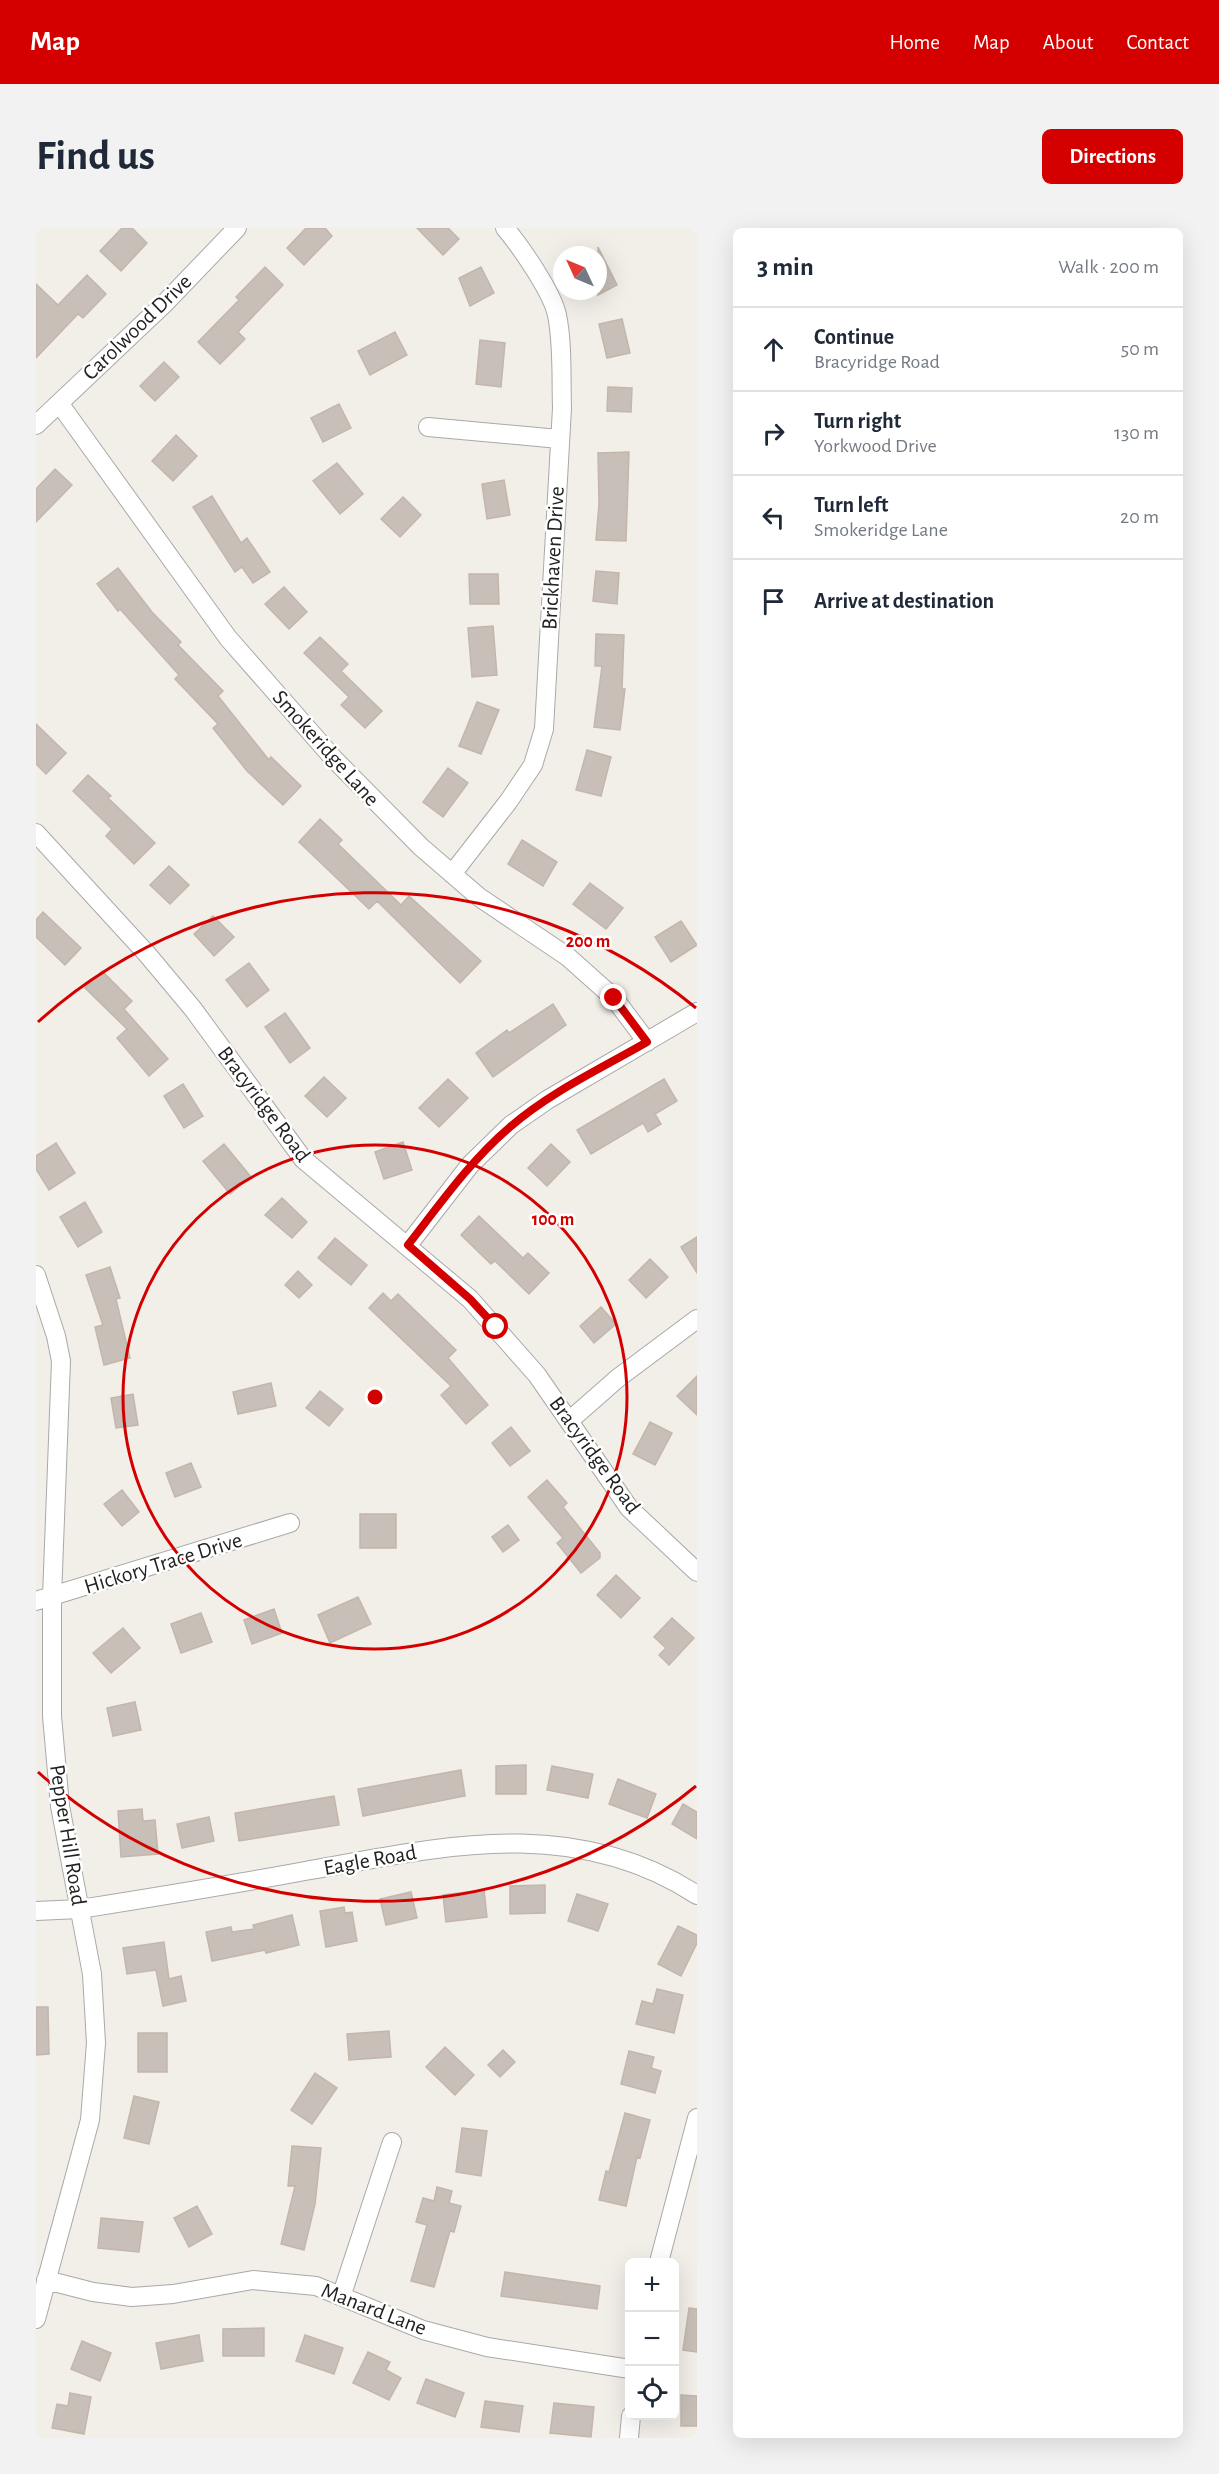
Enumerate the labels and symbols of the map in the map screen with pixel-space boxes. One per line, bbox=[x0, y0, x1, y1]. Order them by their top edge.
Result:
north arrow bbox=[553, 246, 607, 300]
street label: Carolwood Drive bbox=[78, 270, 196, 384]
street label: Brickhaven Drive bbox=[538, 486, 568, 630]
street label: Smokeridge Lane bbox=[269, 686, 383, 810]
text: 200 m bbox=[566, 933, 610, 951]
route end bbox=[600, 984, 626, 1010]
street label: Bracyridge Road bbox=[214, 1042, 314, 1166]
text: 100 m bbox=[532, 1211, 574, 1229]
route start bbox=[482, 1313, 508, 1339]
centre of rings bbox=[365, 1387, 385, 1407]
street label: Bracyridge Road bbox=[545, 1392, 645, 1518]
street label: Hickory Trace Drive bbox=[81, 1529, 245, 1597]
street label: Pepper Hill Road bbox=[46, 1763, 90, 1907]
street label: Eagle Road bbox=[322, 1841, 418, 1879]
street label: Manard Lane bbox=[318, 2279, 430, 2339]

